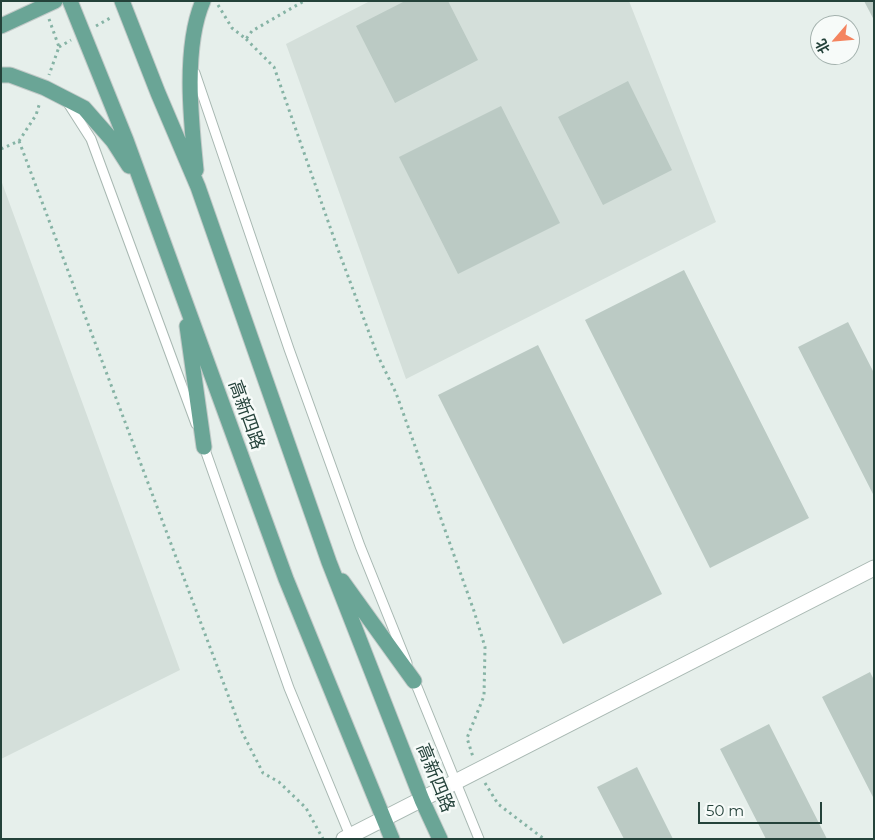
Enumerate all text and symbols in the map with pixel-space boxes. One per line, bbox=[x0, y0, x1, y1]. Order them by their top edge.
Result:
north arrow bbox=[810, 15, 860, 65]
text: 北 bbox=[811, 36, 834, 57]
street label: 高新四路 bbox=[224, 377, 268, 453]
street label: 高新四路 bbox=[412, 741, 458, 815]
scale bar bbox=[700, 792, 824, 824]
text: 50 m bbox=[706, 801, 744, 820]

